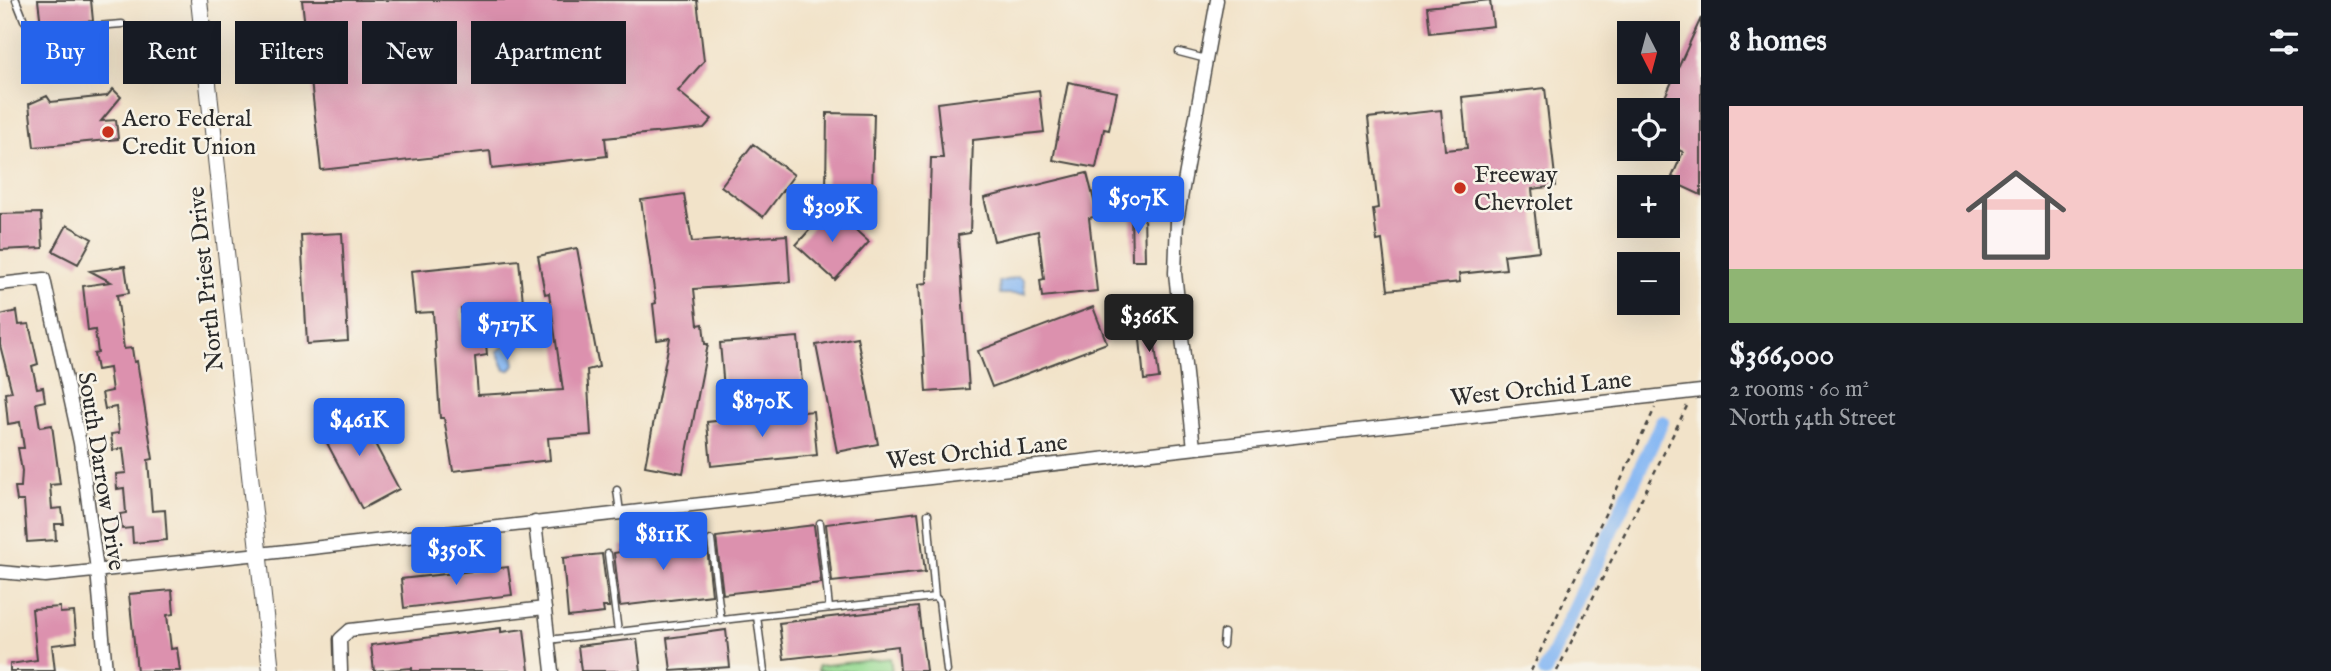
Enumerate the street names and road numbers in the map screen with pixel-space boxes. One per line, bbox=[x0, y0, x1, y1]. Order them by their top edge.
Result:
street label: North Priest Drive bbox=[181, 185, 232, 373]
street label: West Orchid Lane bbox=[1449, 365, 1633, 414]
street label: South Darrow Drive bbox=[70, 370, 132, 573]
street label: West Orchid Lane bbox=[885, 428, 1069, 477]

